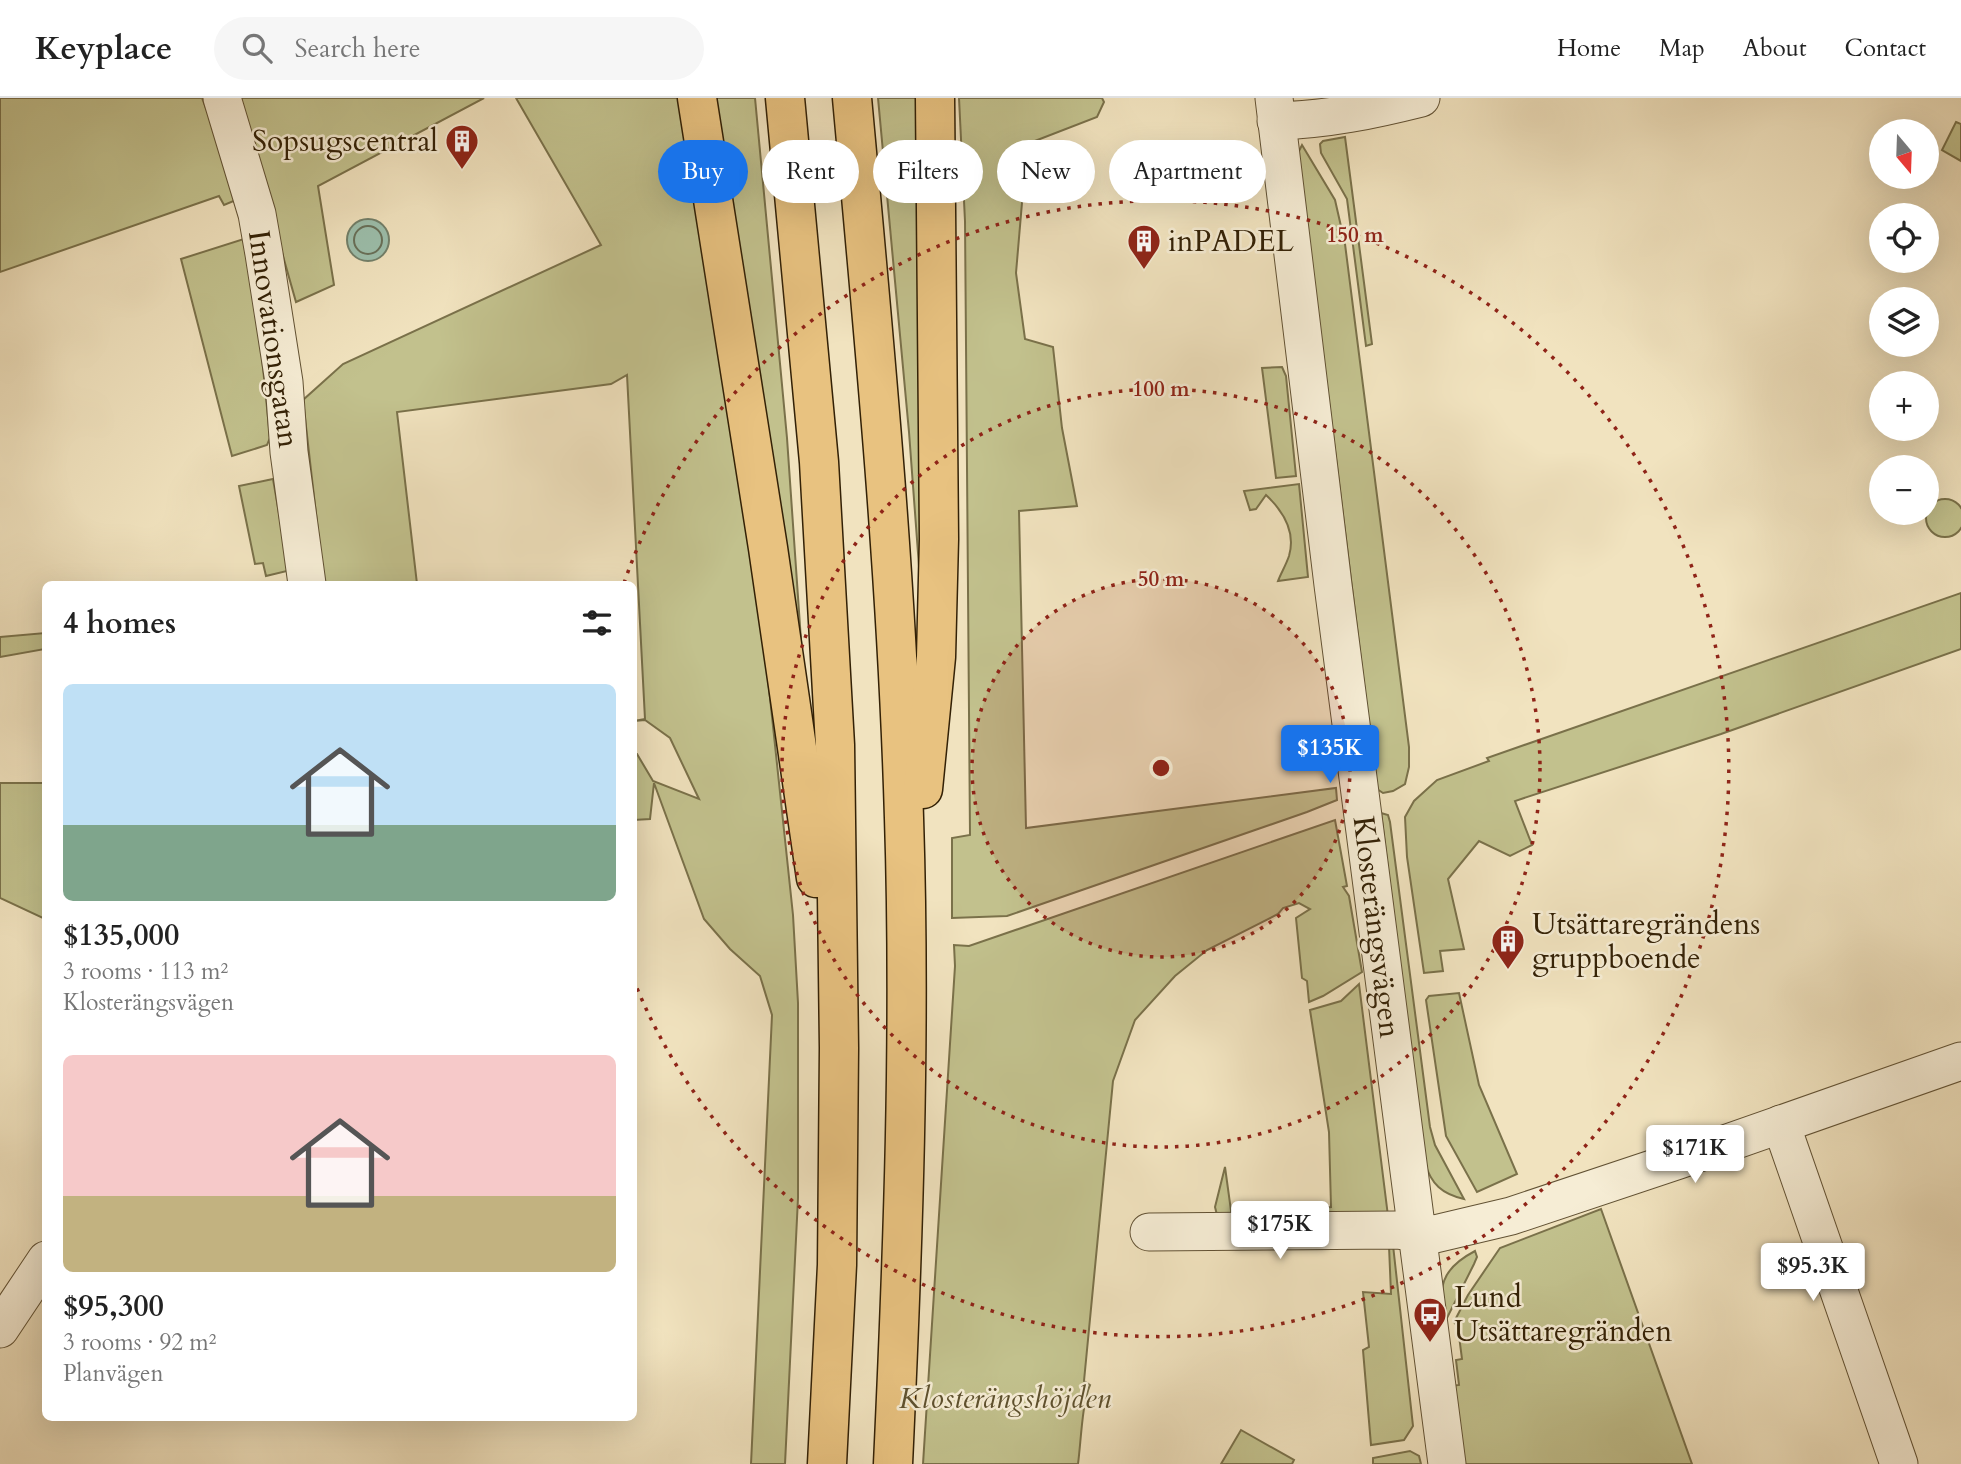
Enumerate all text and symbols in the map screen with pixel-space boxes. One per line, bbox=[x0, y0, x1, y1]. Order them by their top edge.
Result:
search box bbox=[214, 17, 704, 80]
text: Keyplace bbox=[35, 26, 172, 71]
icon: search bbox=[238, 29, 276, 67]
text: Search here bbox=[294, 31, 420, 66]
text: Home bbox=[1557, 32, 1621, 65]
text: Map bbox=[1659, 32, 1705, 65]
text: About bbox=[1743, 32, 1807, 65]
text: Contact bbox=[1845, 32, 1926, 65]
north arrow bbox=[1869, 119, 1939, 189]
map controls bbox=[1869, 119, 1939, 525]
place label: Sopsugscentral bbox=[252, 121, 438, 162]
building icon: Sopsugscentral bbox=[443, 122, 481, 171]
chip: Buy bbox=[658, 140, 748, 203]
chip: Rent bbox=[762, 140, 859, 203]
chip: Filters bbox=[873, 140, 983, 203]
chip: New bbox=[997, 140, 1095, 203]
chip: Apartment bbox=[1109, 140, 1266, 203]
button: locate bbox=[1869, 203, 1939, 273]
place label: inPADEL bbox=[1168, 221, 1294, 262]
text: 150 m bbox=[1326, 221, 1384, 250]
building icon: inPADEL bbox=[1125, 222, 1163, 271]
street label: Innovationsgatan bbox=[238, 228, 309, 450]
button: layers bbox=[1869, 287, 1939, 357]
button: + bbox=[1869, 371, 1939, 441]
text: 100 m bbox=[1132, 375, 1190, 404]
button: − bbox=[1869, 455, 1939, 525]
text: 50 m bbox=[1138, 565, 1185, 594]
text: 4 homes bbox=[63, 603, 176, 644]
icon: filters bbox=[578, 604, 616, 642]
pin: $135K bbox=[1281, 726, 1379, 785]
icon: home bbox=[277, 729, 403, 855]
text: $135K bbox=[1297, 732, 1363, 763]
centre of rings bbox=[1149, 756, 1173, 780]
street label: Klosterängsvägen bbox=[1343, 814, 1410, 1040]
place label: Utsättaregrändens gruppboende bbox=[1532, 904, 1760, 979]
text: $135,000 bbox=[63, 915, 179, 956]
building icon: Utsättaregrändens gruppboende bbox=[1489, 922, 1527, 971]
text: 3 rooms · 113 m² bbox=[63, 956, 228, 987]
text: Klosterängsvägen bbox=[63, 987, 234, 1018]
icon: home bbox=[277, 1100, 403, 1226]
pin: $171K bbox=[1646, 1126, 1744, 1185]
text: $171K bbox=[1662, 1132, 1728, 1163]
pin: $175K bbox=[1231, 1202, 1329, 1261]
text: $175K bbox=[1247, 1208, 1313, 1239]
pin: $95.3K bbox=[1756, 1244, 1870, 1303]
text: $95.3K bbox=[1777, 1250, 1849, 1281]
place label: Lund Utsättaregränden bbox=[1454, 1277, 1672, 1352]
text: $95,300 bbox=[63, 1286, 164, 1327]
bus stop icon: Lund Utsättaregränden bbox=[1411, 1295, 1449, 1344]
text: 3 rooms · 92 m² bbox=[63, 1327, 216, 1358]
text: Planvägen bbox=[63, 1358, 164, 1389]
park label: Klosterängshöjden bbox=[899, 1378, 1112, 1419]

